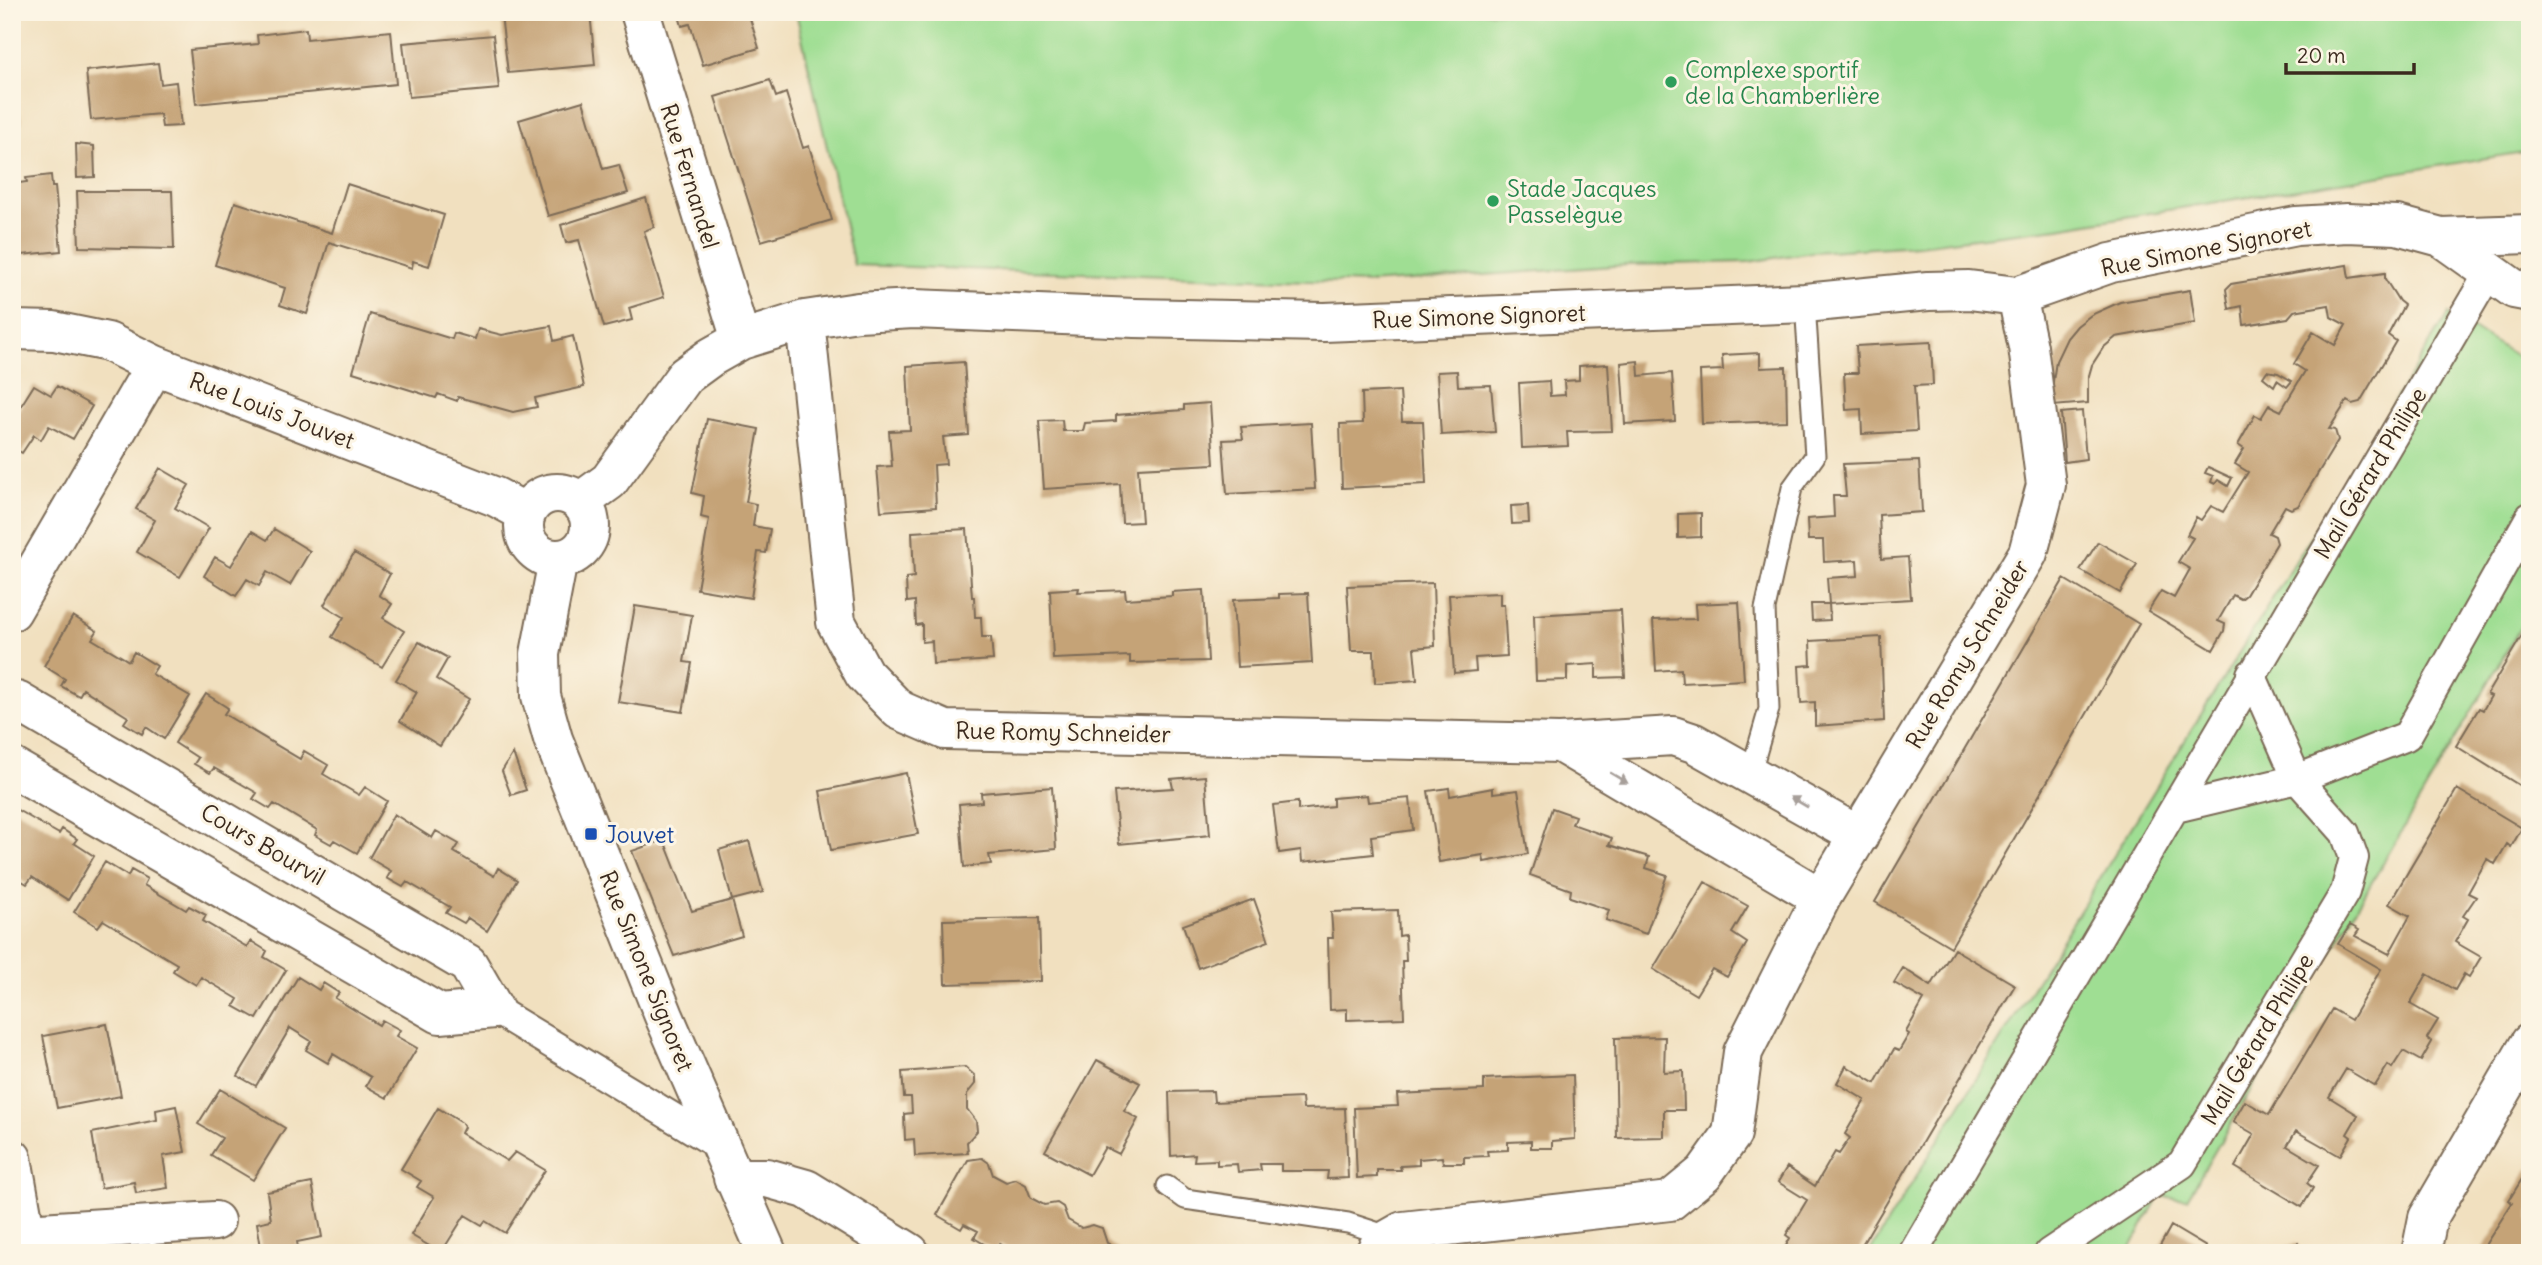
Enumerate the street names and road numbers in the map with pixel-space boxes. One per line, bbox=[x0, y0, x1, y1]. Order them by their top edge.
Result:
street label: Rue Fernandel bbox=[654, 100, 726, 252]
street label: Rue Simone Signoret bbox=[2098, 213, 2314, 283]
street label: Rue Simone Signoret bbox=[1372, 298, 1587, 334]
street label: Rue Louis Jouvet bbox=[185, 365, 359, 455]
street label: Mail Gérard Philipe bbox=[2307, 382, 2433, 564]
street label: Rue Romy Schneider bbox=[1899, 554, 2035, 754]
street label: Rue Romy Schneider bbox=[955, 716, 1172, 748]
street label: Cours Bourvil bbox=[196, 797, 330, 891]
street label: Rue Simone Signoret bbox=[594, 866, 701, 1076]
street label: Mail Gérard Philipe bbox=[2194, 948, 2320, 1130]

